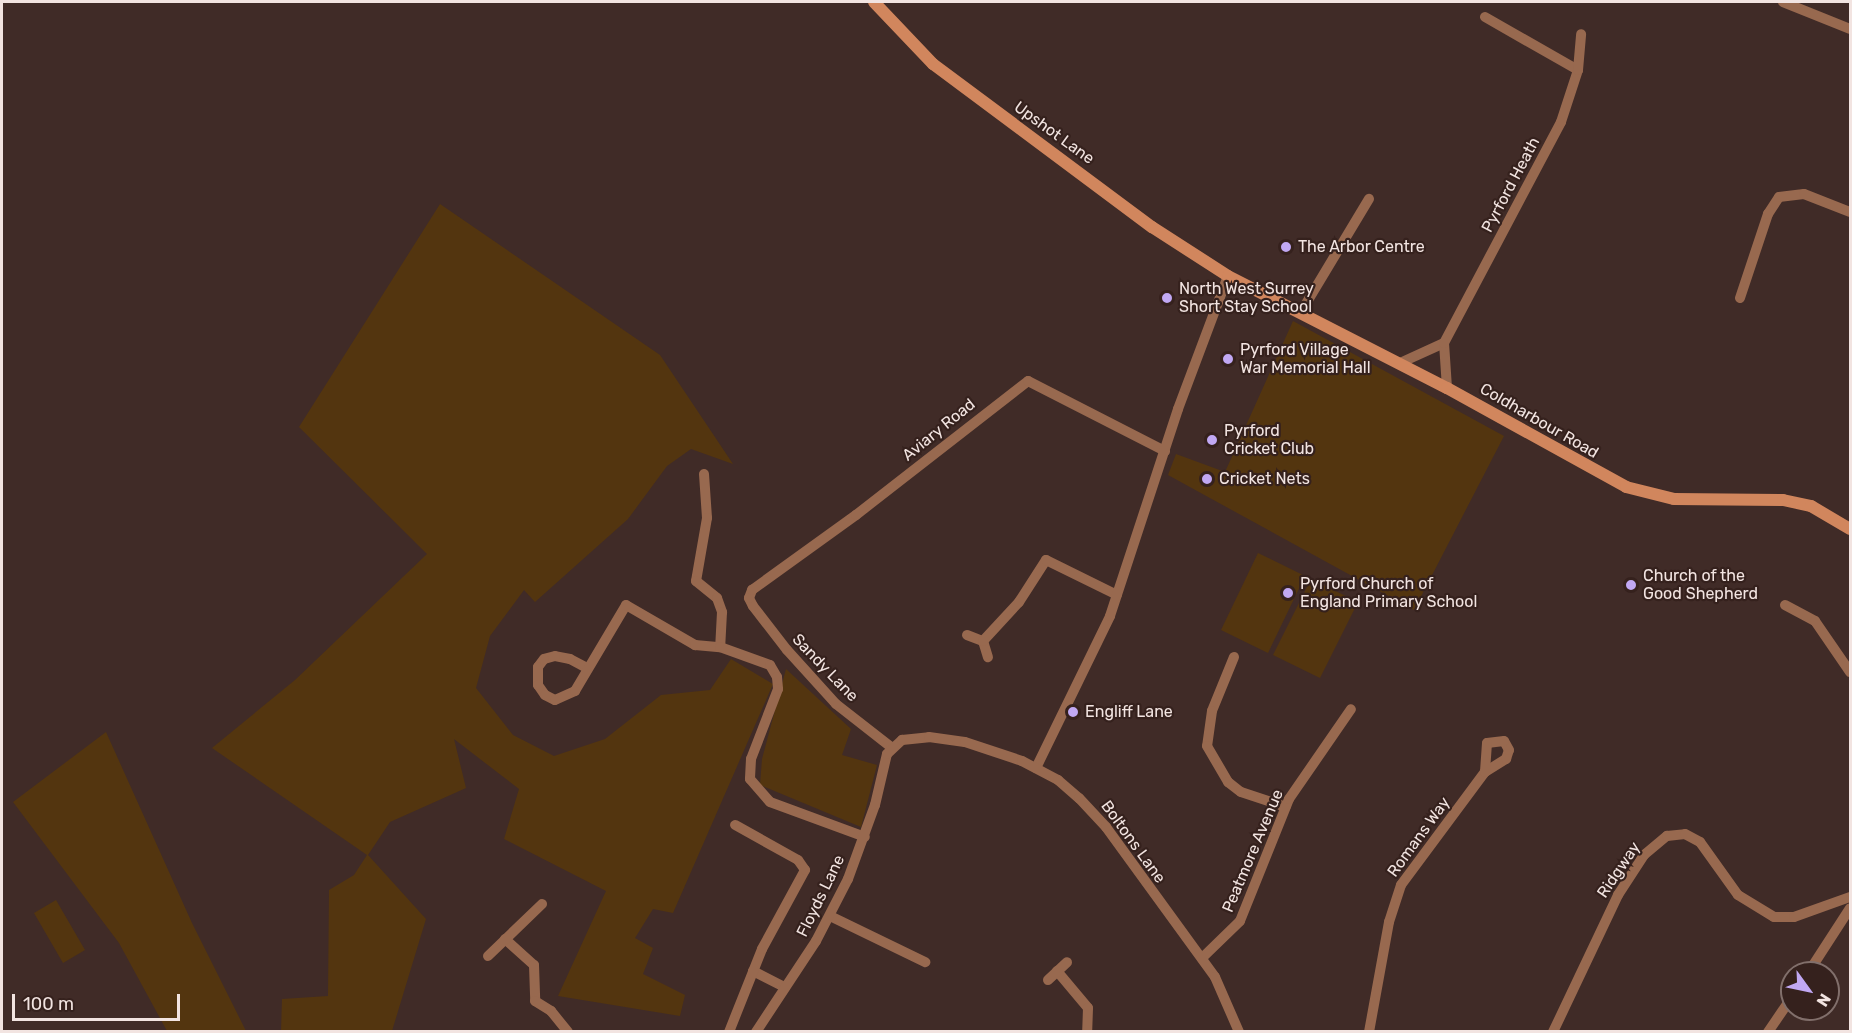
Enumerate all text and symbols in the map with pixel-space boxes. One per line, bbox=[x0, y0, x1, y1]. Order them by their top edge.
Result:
street label: Upshot Lane bbox=[1010, 97, 1098, 169]
street label: Pyrford Heath bbox=[1478, 134, 1544, 236]
place label: The Arbor Centre bbox=[1298, 237, 1425, 257]
marker: The Arbor Centre bbox=[1279, 240, 1293, 254]
place label: North West Surrey Short Stay School bbox=[1179, 279, 1314, 317]
marker: North West Surrey Short Stay School bbox=[1160, 291, 1174, 305]
place label: Pyrford Village War Memorial Hall bbox=[1240, 340, 1371, 378]
marker: Pyrford Village War Memorial Hall bbox=[1221, 352, 1235, 366]
street label: Coldharbour Road bbox=[1476, 379, 1602, 463]
street label: Aviary Road bbox=[899, 395, 979, 465]
place label: Pyrford Cricket Club bbox=[1224, 421, 1314, 459]
marker: Pyrford Cricket Club bbox=[1205, 433, 1219, 447]
place label: Cricket Nets bbox=[1219, 469, 1310, 489]
marker: Cricket Nets bbox=[1200, 472, 1214, 486]
place label: Church of the Good Shepherd bbox=[1643, 566, 1758, 604]
place label: Pyrford Church of England Primary School bbox=[1300, 574, 1478, 612]
marker: Church of the Good Shepherd bbox=[1624, 578, 1638, 592]
marker: Pyrford Church of England Primary School bbox=[1281, 586, 1295, 600]
street label: Sandy Lane bbox=[788, 630, 862, 706]
place label: Engliff Lane bbox=[1085, 702, 1173, 722]
marker: Engliff Lane bbox=[1066, 705, 1080, 719]
street label: Peatmore Avenue bbox=[1218, 786, 1288, 916]
street label: Romans Way bbox=[1384, 793, 1454, 881]
street label: Boltons Lane bbox=[1097, 797, 1169, 887]
street label: Ridgway bbox=[1593, 838, 1645, 902]
street label: Floyds Lane bbox=[793, 852, 849, 940]
north arrow bbox=[1780, 961, 1840, 1021]
scale bar bbox=[15, 982, 183, 1020]
text: N bbox=[1813, 990, 1835, 1010]
text: 100 m bbox=[23, 993, 74, 1015]

